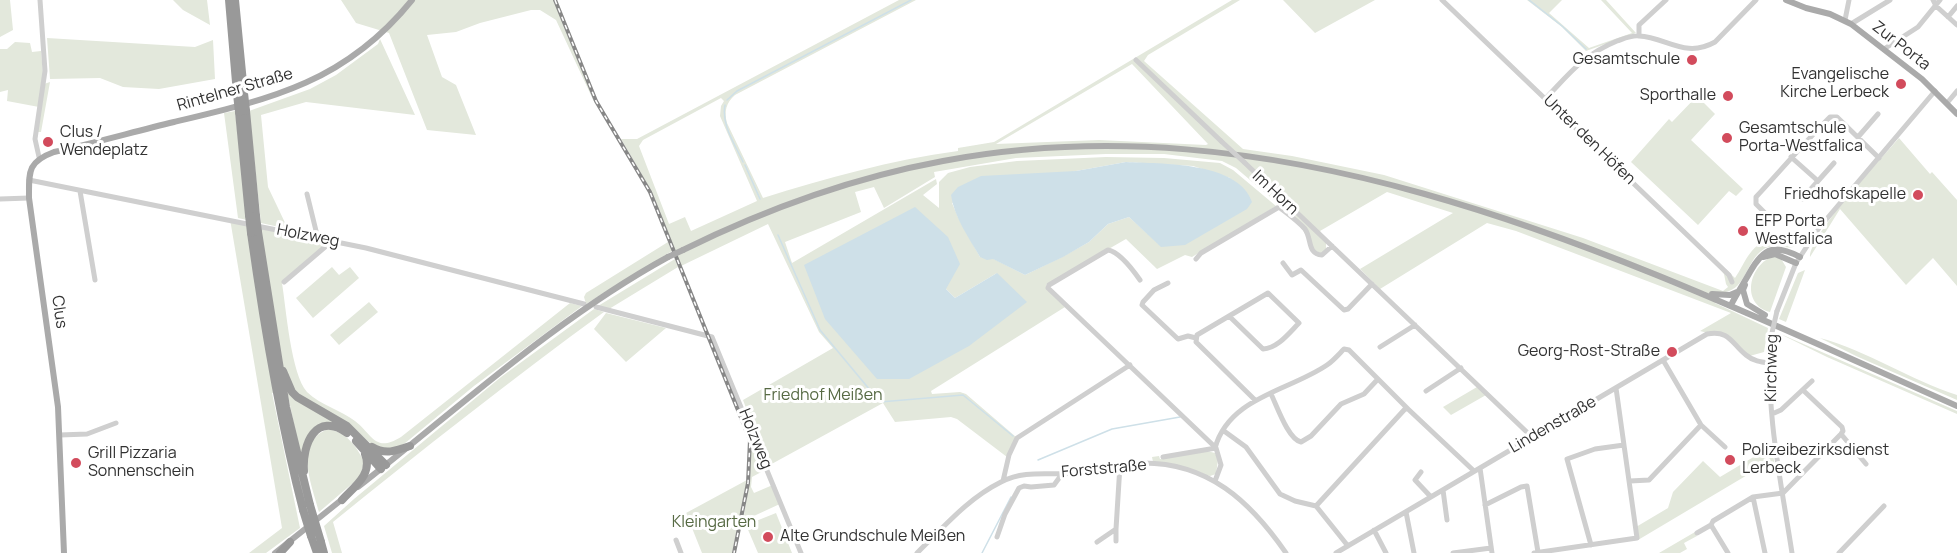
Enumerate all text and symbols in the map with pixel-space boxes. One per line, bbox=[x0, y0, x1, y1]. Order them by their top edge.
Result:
street label: Zur Porta bbox=[1868, 17, 1934, 75]
place label: Gesamtschule bbox=[1573, 50, 1680, 70]
marker: Gesamtschule bbox=[1685, 53, 1699, 67]
street label: Rintelner Straße bbox=[175, 64, 295, 116]
place label: Evangelische Kirche Lerbeck bbox=[1780, 65, 1889, 103]
marker: Evangelische Kirche Lerbeck bbox=[1894, 77, 1908, 91]
place label: Sporthalle bbox=[1640, 86, 1716, 106]
marker: Sporthalle bbox=[1721, 89, 1735, 103]
street label: Unter den Höfen bbox=[1539, 91, 1639, 189]
place label: Gesamtschule Porta-Westfalica bbox=[1739, 119, 1863, 157]
place label: Clus / Wendeplatz bbox=[60, 123, 148, 161]
marker: Gesamtschule Porta-Westfalica bbox=[1720, 131, 1734, 145]
marker: Clus / Wendeplatz bbox=[41, 135, 55, 149]
street label: Im Horn bbox=[1248, 167, 1302, 219]
place label: Friedhofskapelle bbox=[1784, 185, 1906, 205]
marker: Friedhofskapelle bbox=[1911, 188, 1925, 202]
place label: EFP Porta Westfalica bbox=[1755, 212, 1833, 250]
street label: Holzweg bbox=[275, 221, 341, 251]
marker: EFP Porta Westfalica bbox=[1736, 224, 1750, 238]
street label: Clus bbox=[47, 294, 71, 330]
street label: Kirchweg bbox=[1762, 334, 1782, 402]
place label: Georg-Rost-Straße bbox=[1518, 342, 1660, 362]
marker: Georg-Rost-Straße bbox=[1665, 345, 1679, 359]
park label: Friedhof Meißen bbox=[764, 386, 882, 406]
street label: Lindenstraße bbox=[1506, 392, 1600, 458]
street label: Holzweg bbox=[734, 406, 776, 472]
place label: Polizeibezirksdienst Lerbeck bbox=[1742, 441, 1889, 479]
place label: Grill Pizzaria Sonnenschein bbox=[88, 444, 194, 482]
marker: Polizeibezirksdienst Lerbeck bbox=[1723, 453, 1737, 467]
marker: Grill Pizzaria Sonnenschein bbox=[69, 456, 83, 470]
street label: Forststraße bbox=[1061, 456, 1147, 482]
park label: Kleingarten bbox=[672, 513, 756, 533]
place label: Alte Grundschule Meißen bbox=[780, 527, 965, 547]
marker: Alte Grundschule Meißen bbox=[761, 530, 775, 544]

